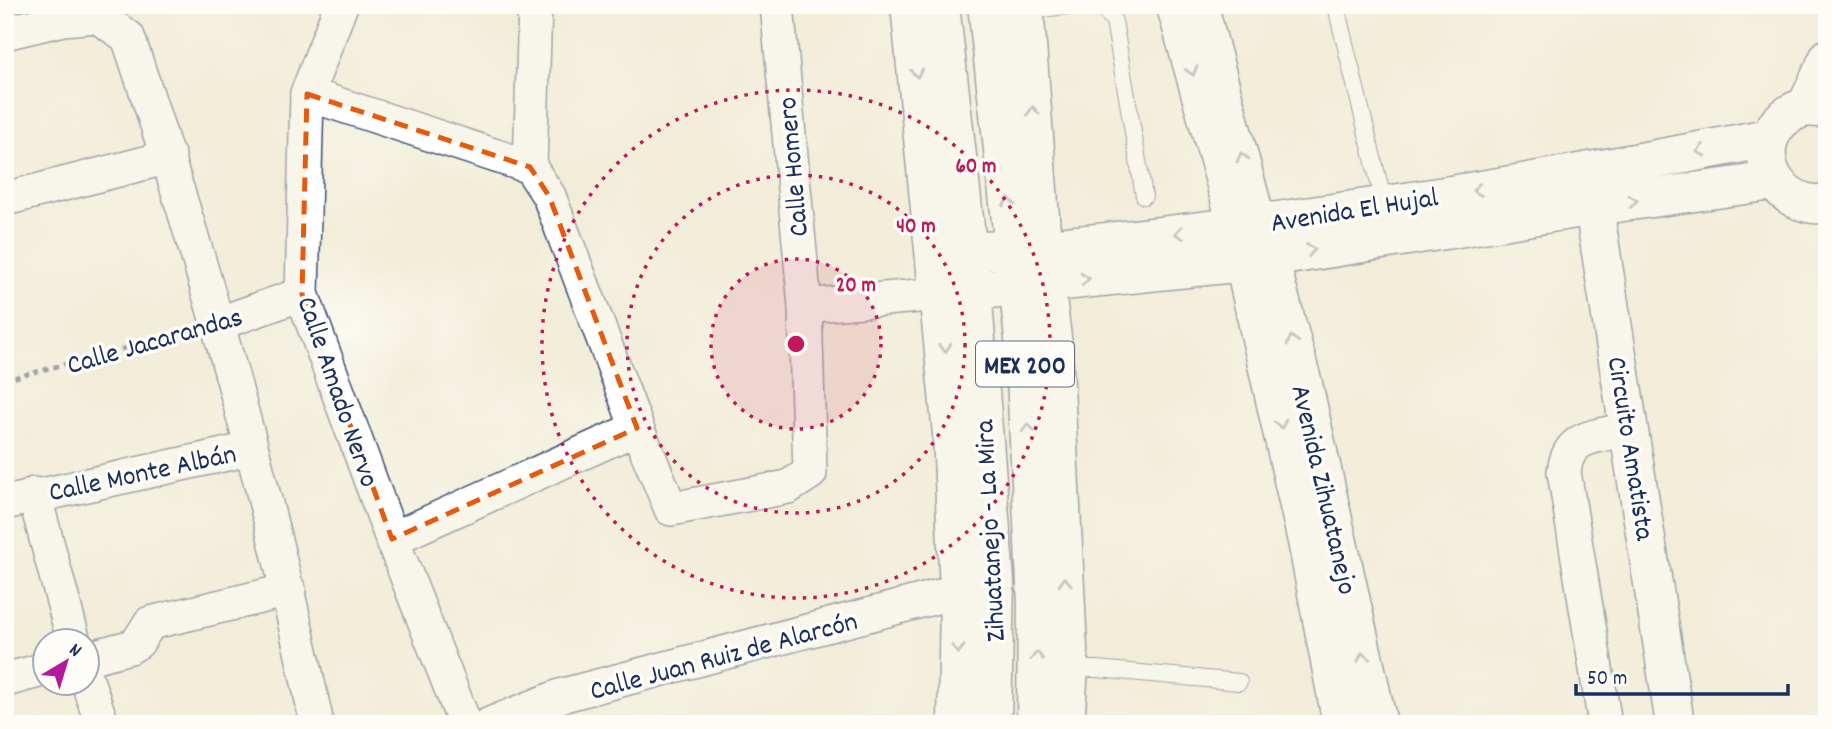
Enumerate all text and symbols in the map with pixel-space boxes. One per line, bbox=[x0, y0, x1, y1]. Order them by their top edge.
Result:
one-way arrow bbox=[1183, 65, 1198, 77]
one-way arrow bbox=[909, 68, 924, 79]
street label: Calle Homero bbox=[770, 95, 822, 238]
one-way arrow bbox=[1026, 105, 1041, 116]
one-way arrow bbox=[1695, 143, 1707, 158]
one-way arrow bbox=[1235, 151, 1250, 163]
text: 60 m bbox=[956, 153, 996, 183]
street label: Avenida El Hujal bbox=[1268, 180, 1442, 246]
one-way arrow bbox=[1471, 182, 1483, 197]
one-way arrow bbox=[1627, 193, 1639, 208]
one-way arrow bbox=[1002, 196, 1017, 207]
text: 40 m bbox=[896, 213, 936, 243]
one-way arrow bbox=[1173, 225, 1185, 240]
one-way arrow bbox=[1305, 243, 1317, 258]
one-way arrow bbox=[1080, 271, 1091, 286]
text: 20 m bbox=[836, 272, 876, 302]
street label: Calle Amado Nervo bbox=[284, 292, 387, 493]
street label: Calle Jacarandas bbox=[63, 300, 248, 388]
centre of rings bbox=[784, 332, 808, 356]
one-way arrow bbox=[1286, 334, 1300, 346]
road number: MEX 200 bbox=[976, 342, 1074, 386]
one-way arrow bbox=[937, 343, 952, 354]
street label: Circuito Amatista bbox=[1594, 354, 1662, 544]
street label: Avenida Zihuatanejo bbox=[1278, 381, 1365, 599]
street label: Zihuatanejo - La Mira bbox=[967, 418, 1019, 643]
one-way arrow bbox=[1272, 418, 1287, 430]
one-way arrow bbox=[1021, 422, 1036, 433]
street label: Calle Monte Albán bbox=[46, 436, 241, 515]
one-way arrow bbox=[1058, 576, 1073, 587]
street label: Calle Juan Ruiz de Alarcón bbox=[586, 604, 863, 714]
north arrow bbox=[32, 628, 102, 698]
text: N bbox=[62, 638, 86, 665]
one-way arrow bbox=[950, 644, 966, 655]
one-way arrow bbox=[1029, 650, 1045, 660]
one-way arrow bbox=[1357, 651, 1372, 663]
scale bar bbox=[1576, 652, 1788, 696]
text: 50 m bbox=[1587, 665, 1627, 695]

